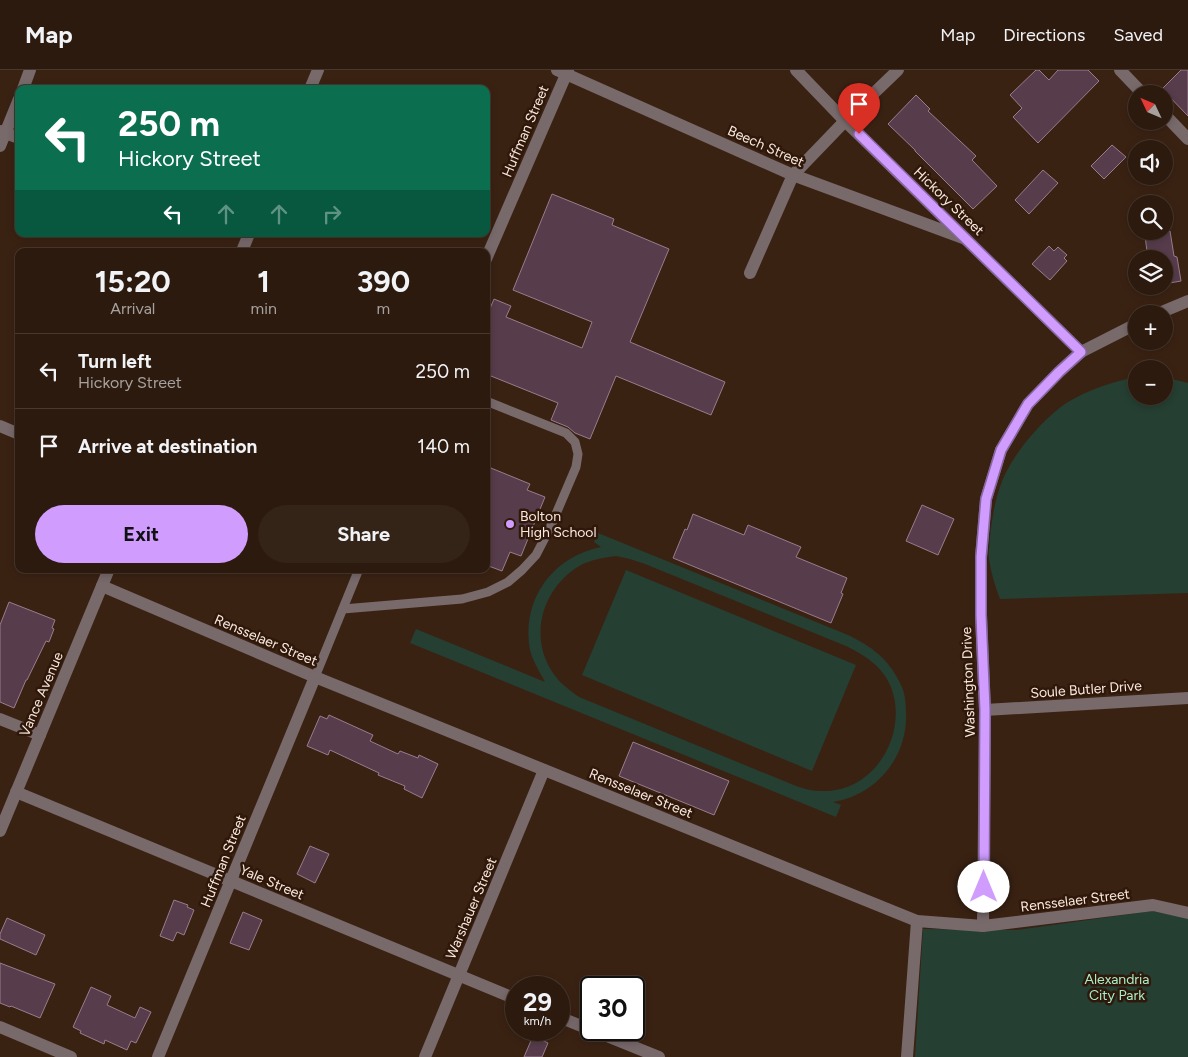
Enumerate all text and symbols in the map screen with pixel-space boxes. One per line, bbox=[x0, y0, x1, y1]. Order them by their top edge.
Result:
text: Map bbox=[25, 20, 73, 49]
text: Map bbox=[940, 24, 975, 46]
text: Directions bbox=[1003, 24, 1085, 46]
text: Saved bbox=[1113, 24, 1163, 46]
street label: Huffman Street bbox=[498, 83, 552, 180]
pin bbox=[838, 83, 880, 134]
north arrow bbox=[1128, 85, 1172, 130]
map controls bbox=[1128, 85, 1173, 405]
icon: arrive bbox=[845, 90, 873, 118]
text: 250 m bbox=[118, 103, 220, 145]
icon: left bbox=[35, 105, 100, 170]
street label: Beech Street bbox=[725, 122, 807, 171]
button: sound bbox=[1128, 140, 1173, 185]
text: Hickory Street bbox=[118, 145, 261, 172]
street label: Hickory Street bbox=[910, 164, 987, 239]
button: search bbox=[1128, 195, 1173, 240]
icon: left bbox=[159, 200, 187, 228]
icon: ahead bbox=[212, 200, 240, 228]
icon: ahead bbox=[265, 200, 293, 228]
icon: right bbox=[318, 200, 346, 228]
button: layers bbox=[1128, 250, 1173, 295]
text: 15:20 bbox=[95, 263, 171, 300]
text: 1 bbox=[257, 263, 270, 300]
text: 390 bbox=[357, 263, 410, 300]
text: Arrival bbox=[110, 299, 155, 318]
text: min bbox=[251, 299, 277, 318]
text: m bbox=[377, 299, 390, 318]
button: + bbox=[1128, 305, 1173, 350]
text: Turn left bbox=[78, 350, 152, 373]
icon: left bbox=[35, 357, 63, 385]
text: 250 m bbox=[415, 360, 470, 383]
button: − bbox=[1128, 360, 1173, 405]
text: Hickory Street bbox=[78, 373, 182, 392]
icon: arrive bbox=[35, 432, 63, 460]
text: Arrive at destination bbox=[78, 435, 257, 458]
text: 140 m bbox=[417, 435, 470, 458]
button: Exit bbox=[35, 505, 248, 563]
button: Share bbox=[258, 505, 470, 563]
place label: Bolton High School bbox=[520, 508, 597, 541]
marker: Bolton High School bbox=[504, 518, 516, 530]
street label: Rensselaer Street bbox=[212, 611, 320, 670]
street label: Washington Drive bbox=[958, 626, 979, 738]
street label: Vance Avenue bbox=[16, 649, 67, 739]
street label: Soule Butler Drive bbox=[1030, 677, 1143, 702]
street label: Rensselaer Street bbox=[587, 765, 695, 822]
street label: Huffman Street bbox=[197, 812, 250, 910]
street label: Warshauer Street bbox=[442, 855, 501, 962]
position arrow bbox=[957, 860, 1009, 912]
street label: Yale Street bbox=[237, 861, 306, 904]
street label: Rensselaer Street bbox=[1019, 885, 1131, 916]
park label: Alexandria City Park bbox=[1085, 971, 1150, 1004]
speed limit sign: 30 bbox=[580, 976, 645, 1041]
text: 29 bbox=[523, 987, 552, 1017]
text: km/h bbox=[524, 1014, 551, 1028]

